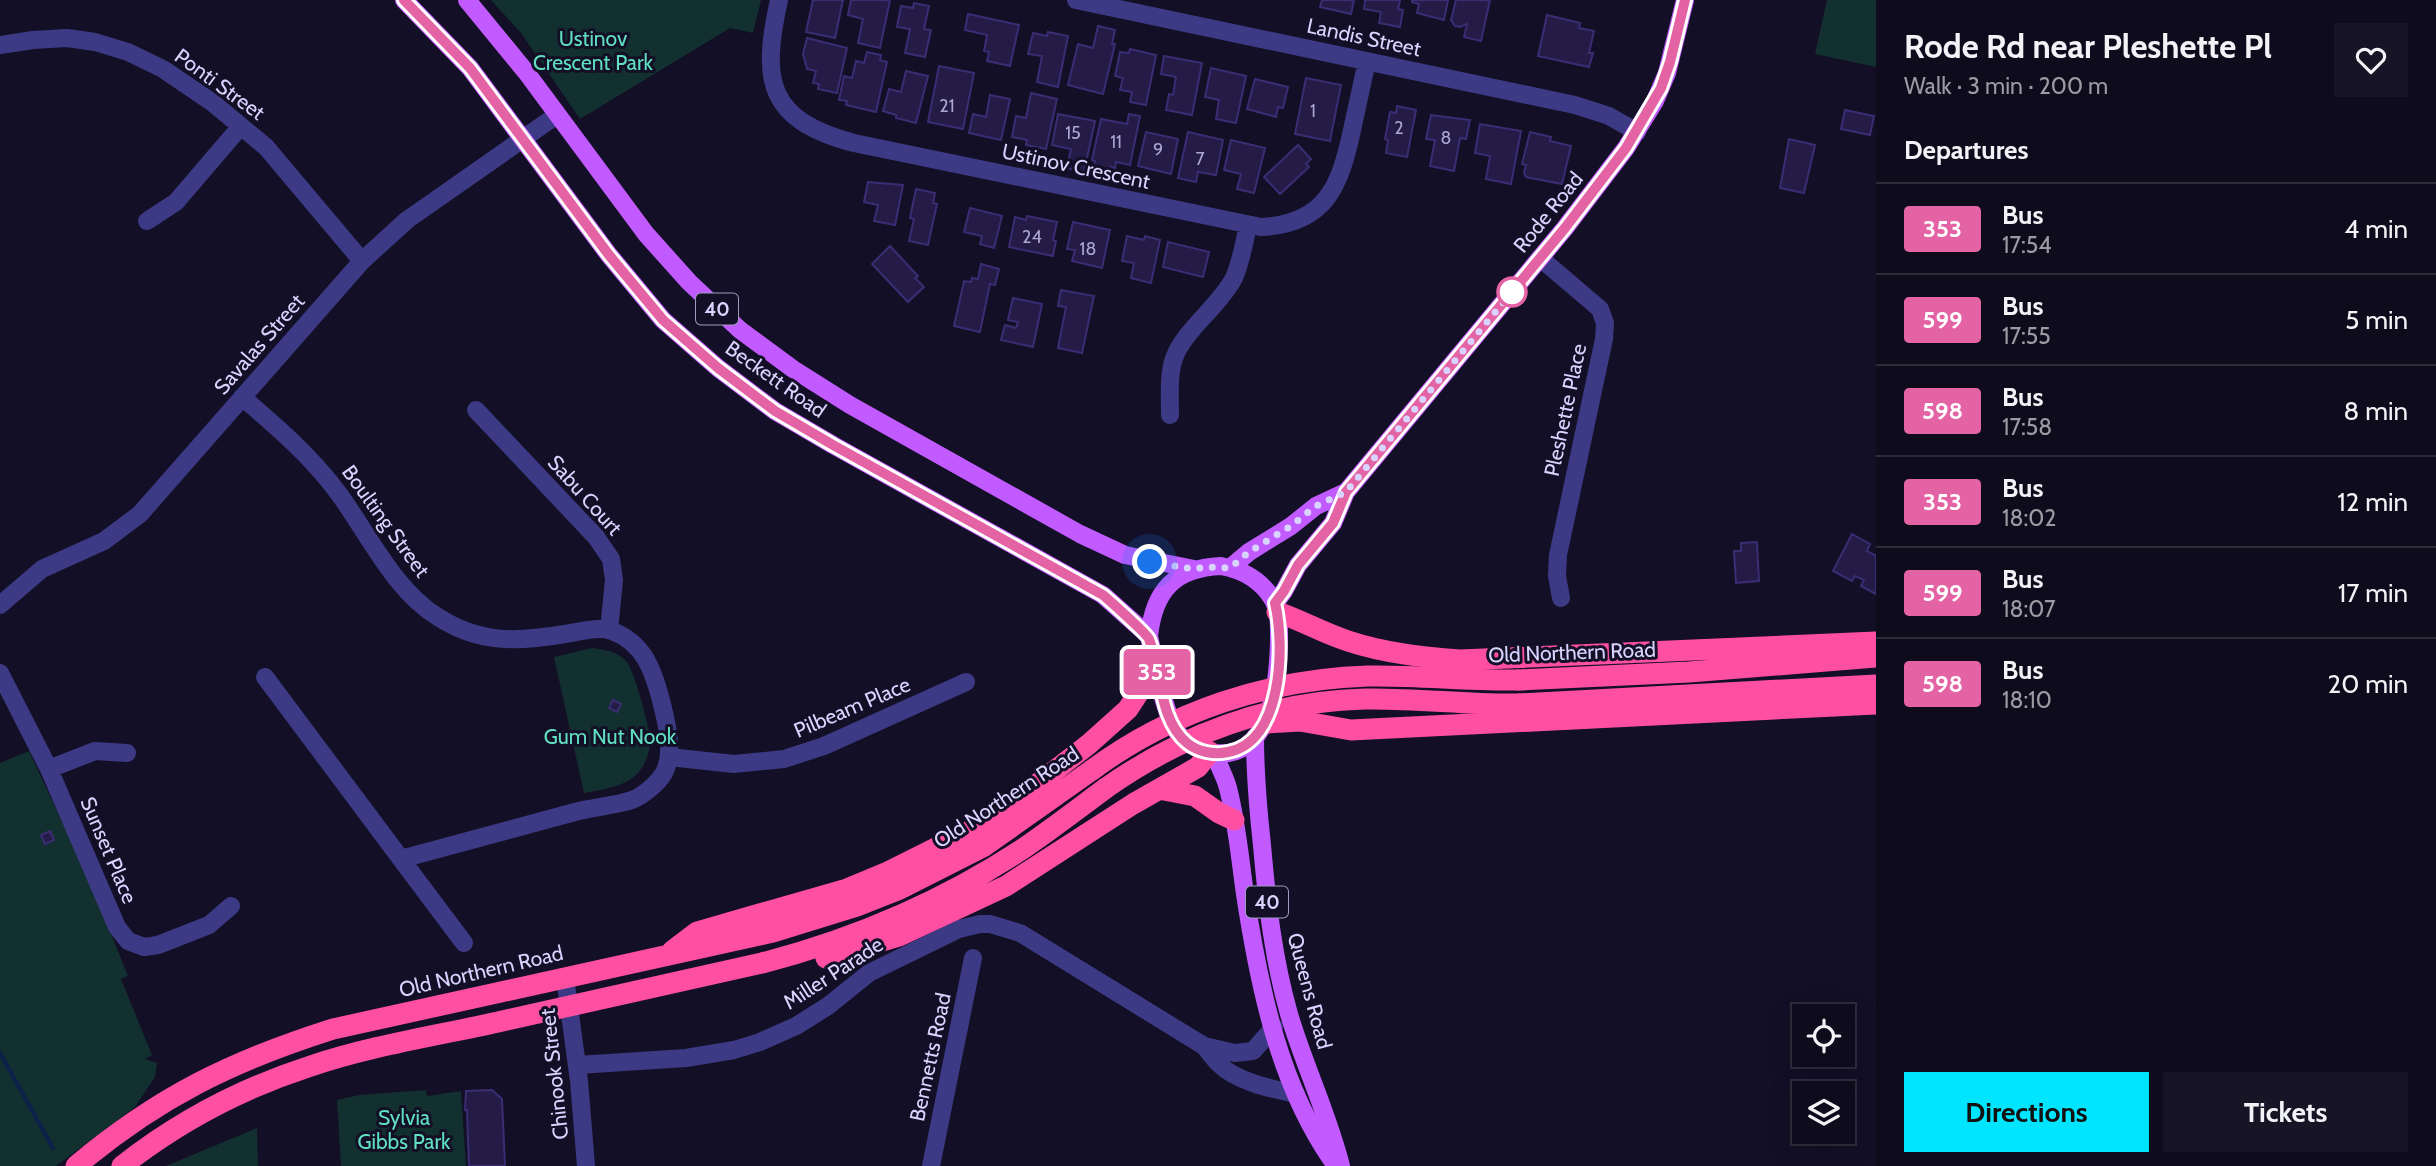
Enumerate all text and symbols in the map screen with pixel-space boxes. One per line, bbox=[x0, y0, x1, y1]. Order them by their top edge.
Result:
street label: Landis Street bbox=[1305, 13, 1423, 61]
button: heart bbox=[2334, 23, 2408, 97]
park label: Ustinov Crescent Park bbox=[533, 26, 654, 75]
text: Rode Rd near Pleshette Pl bbox=[1904, 26, 2272, 66]
street label: Ponti Street bbox=[170, 43, 270, 125]
text: Walk · 3 min · 200 m bbox=[1904, 72, 2108, 100]
house number: 21 bbox=[939, 95, 955, 117]
house number: 1 bbox=[1310, 100, 1316, 122]
house number: 2 bbox=[1394, 117, 1404, 139]
house number: 15 bbox=[1065, 122, 1081, 144]
house number: 8 bbox=[1441, 127, 1451, 149]
house number: 11 bbox=[1110, 131, 1122, 153]
text: Departures bbox=[1904, 134, 2028, 166]
street label: Ustinov Crescent bbox=[1000, 138, 1152, 194]
house number: 9 bbox=[1153, 139, 1163, 161]
house number: 7 bbox=[1195, 148, 1205, 170]
street label: Rode Road bbox=[1508, 167, 1588, 257]
text: Bus bbox=[2002, 199, 2043, 231]
text: 4 min bbox=[2344, 213, 2408, 245]
text: 353 bbox=[1923, 214, 1962, 243]
house number: 24 bbox=[1022, 226, 1042, 248]
text: 17:54 bbox=[2002, 231, 2052, 259]
house number: 18 bbox=[1080, 238, 1096, 260]
unlabelled marker bbox=[1497, 277, 1527, 307]
street label: Savalas Street bbox=[209, 289, 309, 399]
text: Bus bbox=[2002, 290, 2043, 322]
road number: 40 bbox=[696, 294, 738, 324]
text: 5 min bbox=[2345, 304, 2408, 336]
text: 599 bbox=[1923, 305, 1962, 334]
text: 17:55 bbox=[2002, 322, 2051, 350]
street label: Beckett Road bbox=[721, 335, 831, 423]
street label: Pleshette Place bbox=[1539, 341, 1591, 479]
text: Bus bbox=[2002, 381, 2043, 413]
text: 8 min bbox=[2344, 395, 2408, 427]
text: 598 bbox=[1922, 396, 1963, 425]
text: 17:58 bbox=[2002, 413, 2052, 441]
street label: Sabu Court bbox=[543, 450, 627, 540]
street label: Boulting Street bbox=[337, 460, 435, 582]
text: Bus bbox=[2002, 472, 2043, 504]
text: 12 min bbox=[2337, 486, 2408, 518]
text: 353 bbox=[1923, 487, 1962, 516]
text: 18:02 bbox=[2002, 504, 2056, 532]
your location bbox=[1132, 544, 1167, 579]
text: Bus bbox=[2002, 563, 2043, 595]
text: 17 min bbox=[2338, 577, 2408, 609]
text: 599 bbox=[1923, 578, 1962, 607]
text: 18:07 bbox=[2002, 595, 2056, 623]
street label: Old Northern Road bbox=[1488, 637, 1656, 667]
line badge: 353 bbox=[1117, 649, 1197, 695]
text: Bus bbox=[2002, 654, 2043, 686]
text: 353 bbox=[1138, 657, 1176, 686]
text: 20 min bbox=[2328, 668, 2408, 700]
text: 598 bbox=[1922, 669, 1963, 698]
street label: Pilbeam Place bbox=[790, 671, 914, 743]
text: 18:10 bbox=[2002, 686, 2052, 714]
park label: Gum Nut Nook bbox=[544, 724, 677, 749]
street label: Old Northern Road bbox=[929, 741, 1083, 853]
street label: Sunset Place bbox=[75, 793, 143, 907]
road number: 40 bbox=[1246, 887, 1288, 918]
street label: Queens Road bbox=[1282, 930, 1338, 1052]
street label: Miller Parade bbox=[778, 931, 888, 1015]
street label: Old Northern Road bbox=[396, 940, 566, 1002]
street label: Bennetts Road bbox=[904, 991, 956, 1123]
map controls bbox=[1792, 1004, 1855, 1144]
button: locate bbox=[1792, 1004, 1855, 1067]
street label: Chinook Street bbox=[535, 1007, 573, 1141]
button: Directions bbox=[1904, 1072, 2149, 1152]
button: Tickets bbox=[2163, 1072, 2408, 1152]
button: layers bbox=[1792, 1081, 1855, 1144]
park label: Sylvia Gibbs Park bbox=[357, 1105, 451, 1154]

